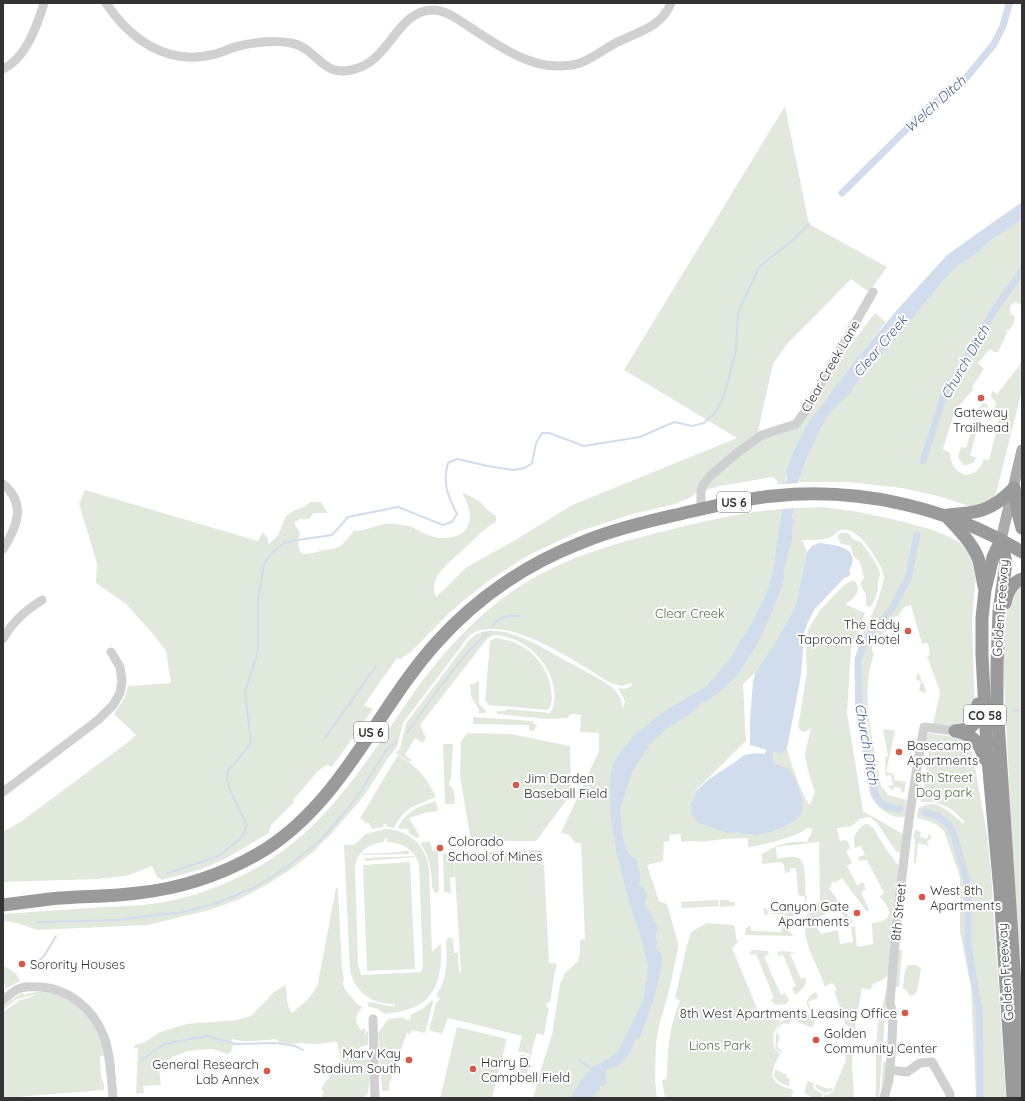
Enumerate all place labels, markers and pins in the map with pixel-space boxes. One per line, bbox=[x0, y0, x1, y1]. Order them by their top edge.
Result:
marker: Gateway Trailhead bbox=[976, 393, 986, 403]
place label: Gateway Trailhead bbox=[953, 404, 1009, 435]
place label: The Eddy Taproom & Hotel bbox=[798, 616, 900, 647]
marker: The Eddy Taproom & Hotel bbox=[903, 626, 913, 636]
place label: Basecamp Apartments bbox=[907, 737, 978, 768]
marker: Basecamp Apartments bbox=[894, 747, 904, 757]
place label: Jim Darden Baseball Field bbox=[524, 770, 607, 801]
marker: Jim Darden Baseball Field bbox=[511, 780, 521, 790]
place label: Colorado School of Mines bbox=[448, 833, 542, 864]
marker: Colorado School of Mines bbox=[435, 843, 445, 853]
place label: West 8th Apartments bbox=[930, 882, 1001, 913]
marker: West 8th Apartments bbox=[917, 892, 927, 902]
place label: Canyon Gate Apartments bbox=[770, 898, 849, 929]
marker: Canyon Gate Apartments bbox=[852, 908, 862, 918]
place label: Sorority Houses bbox=[30, 956, 125, 972]
marker: Sorority Houses bbox=[17, 959, 27, 969]
place label: 8th West Apartments Leasing Office bbox=[680, 1005, 897, 1021]
marker: 8th West Apartments Leasing Office bbox=[900, 1008, 910, 1018]
place label: Golden Community Center bbox=[824, 1025, 937, 1056]
marker: Golden Community Center bbox=[811, 1035, 821, 1045]
place label: Marv Kay Stadium South bbox=[314, 1045, 401, 1076]
place label: Harry D. Campbell Field bbox=[481, 1054, 570, 1085]
marker: Marv Kay Stadium South bbox=[404, 1055, 414, 1065]
place label: General Research Lab Annex bbox=[152, 1056, 259, 1087]
marker: Harry D. Campbell Field bbox=[468, 1064, 478, 1074]
marker: General Research Lab Annex bbox=[262, 1066, 272, 1076]

